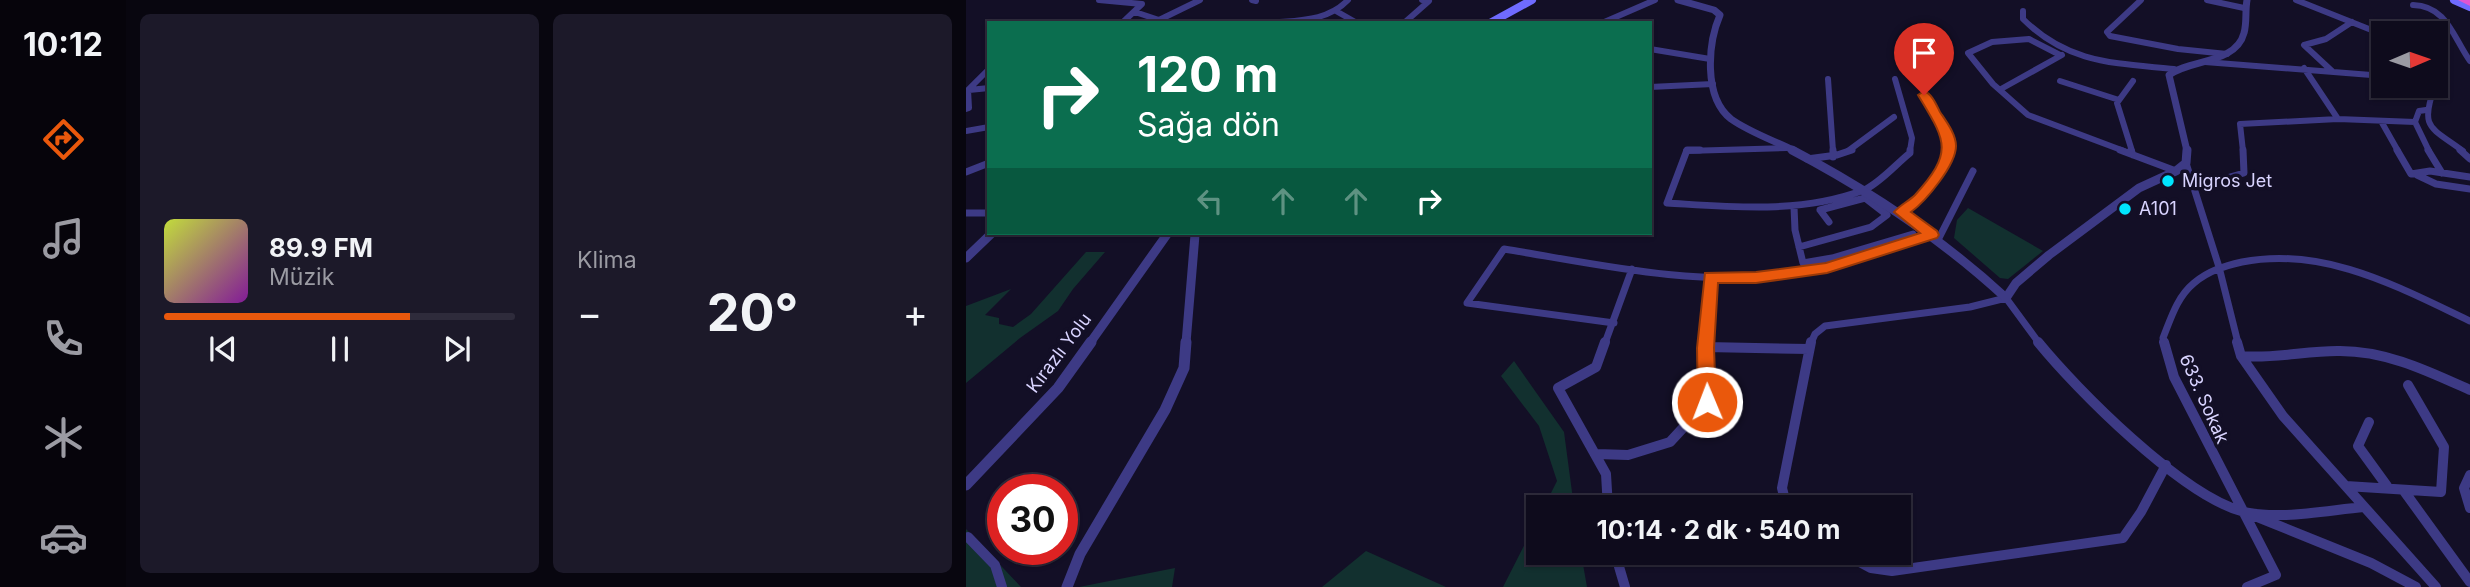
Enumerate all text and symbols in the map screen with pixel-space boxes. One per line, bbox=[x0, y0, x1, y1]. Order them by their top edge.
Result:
north arrow bbox=[2371, 21, 2448, 98]
map controls bbox=[2371, 21, 2448, 98]
pin bbox=[1894, 23, 1954, 95]
text: 10:12 bbox=[23, 25, 103, 64]
icon: arrive bbox=[1905, 34, 1943, 72]
text: 120 m bbox=[1137, 45, 1278, 104]
icon: right bbox=[1022, 49, 1113, 140]
text: Sağa dön bbox=[1137, 105, 1280, 144]
icon: directions bbox=[39, 115, 88, 164]
place label: Migros Jet bbox=[2182, 170, 2272, 191]
marker: Migros Jet bbox=[2160, 173, 2176, 189]
icon: left bbox=[1191, 182, 1229, 220]
icon: ahead bbox=[1264, 182, 1302, 220]
icon: ahead bbox=[1337, 182, 1375, 220]
icon: right bbox=[1410, 182, 1448, 220]
place label: A101 bbox=[2139, 198, 2177, 219]
marker: A101 bbox=[2117, 201, 2133, 217]
icon: music bbox=[39, 214, 88, 263]
text: 89.9 FM bbox=[269, 232, 373, 263]
text: Klima bbox=[577, 246, 637, 274]
text: Müzik bbox=[269, 263, 334, 291]
text: 20° bbox=[707, 281, 798, 344]
text: − bbox=[577, 290, 602, 336]
text: + bbox=[903, 290, 928, 336]
street label: Kırazlı Yolu bbox=[1022, 309, 1095, 397]
icon: phone bbox=[39, 314, 88, 363]
icon: previous bbox=[204, 330, 242, 368]
icon: pause bbox=[321, 330, 359, 368]
icon: next bbox=[438, 330, 476, 368]
street label: 633. Sokak bbox=[2175, 351, 2234, 447]
position arrow bbox=[1670, 365, 1744, 439]
icon: climate bbox=[39, 413, 88, 462]
speed limit sign: 30 bbox=[987, 474, 1078, 565]
icon: car bbox=[39, 513, 88, 562]
text: 10:14 · 2 dk · 540 m bbox=[1597, 514, 1840, 545]

